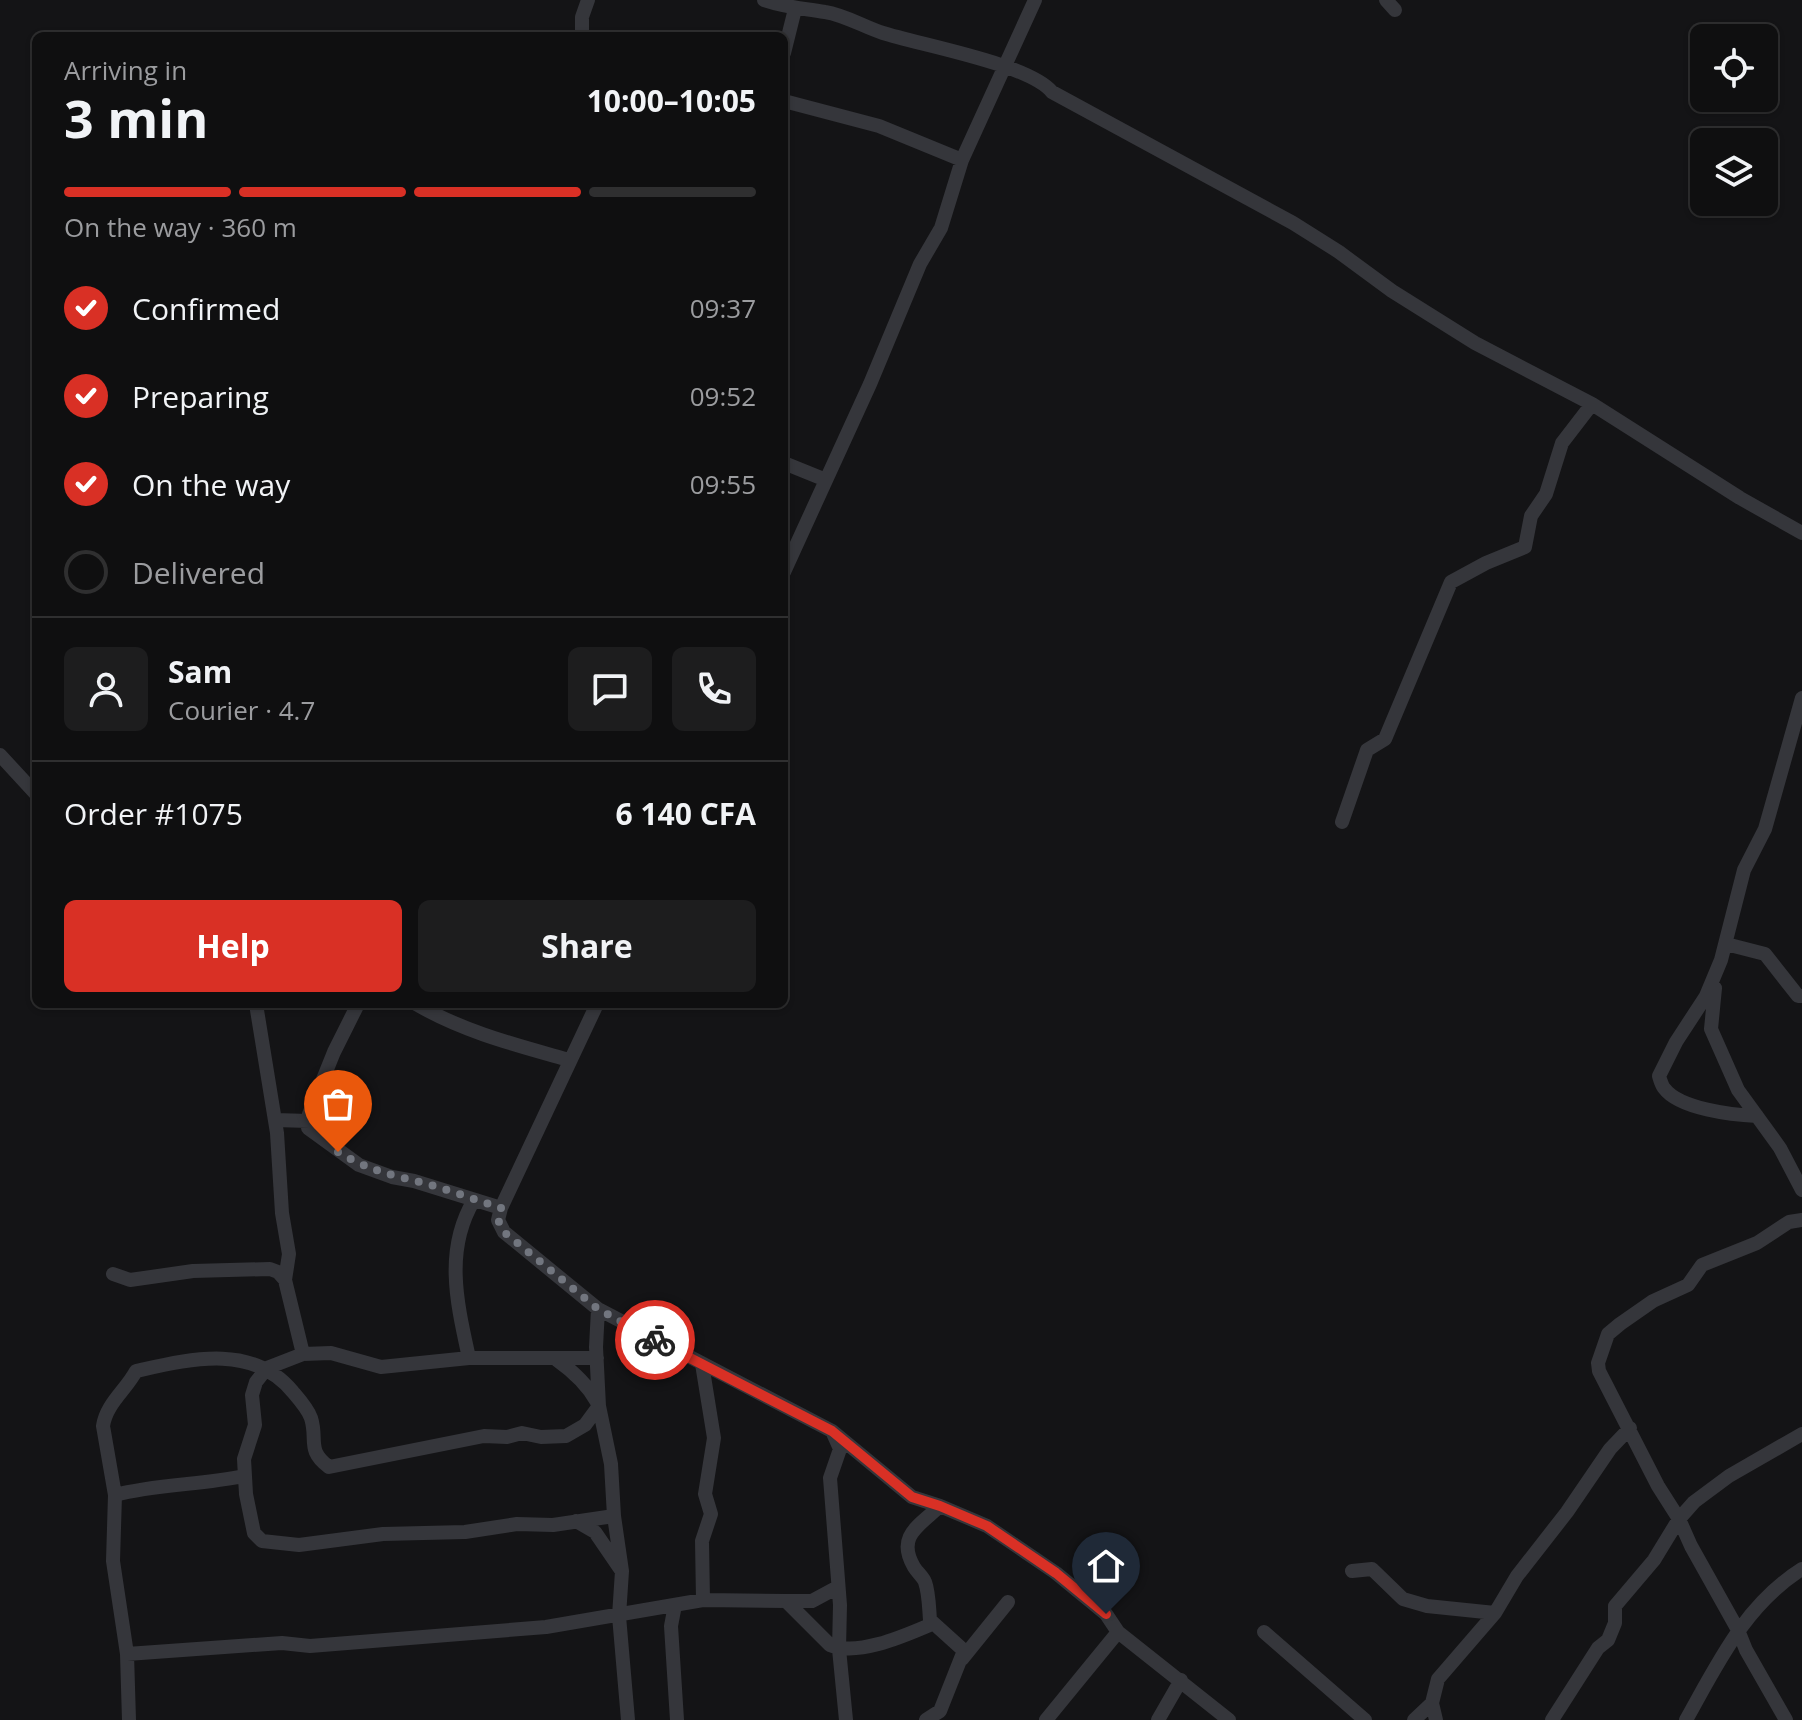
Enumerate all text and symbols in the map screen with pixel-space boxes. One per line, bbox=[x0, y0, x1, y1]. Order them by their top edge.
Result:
map controls bbox=[1690, 24, 1778, 216]
button: locate bbox=[1690, 24, 1778, 112]
text: Arriving in bbox=[64, 52, 187, 88]
text: 10:00–10:05 bbox=[587, 80, 756, 121]
text: 3 min bbox=[64, 82, 208, 153]
button: layers bbox=[1690, 128, 1778, 216]
text: On the way · 360 m bbox=[64, 209, 297, 245]
icon: check bbox=[64, 286, 108, 330]
text: Confirmed bbox=[132, 288, 280, 329]
text: 09:37 bbox=[690, 290, 756, 326]
icon: check bbox=[64, 374, 108, 418]
text: Preparing bbox=[132, 376, 269, 417]
text: 09:52 bbox=[690, 378, 756, 414]
icon: check bbox=[64, 462, 108, 506]
text: On the way bbox=[132, 464, 290, 505]
text: 09:55 bbox=[690, 466, 756, 502]
text: Delivered bbox=[132, 552, 265, 593]
button: person bbox=[64, 647, 148, 731]
button: chat bbox=[568, 647, 652, 731]
button: phone bbox=[672, 647, 756, 731]
text: Sam bbox=[168, 651, 232, 692]
text: Courier · 4.7 bbox=[168, 692, 315, 728]
text: Order #1075 bbox=[64, 793, 243, 834]
text: 6 140 CFA bbox=[616, 793, 756, 834]
button: Help bbox=[64, 900, 402, 992]
button: Share bbox=[418, 900, 756, 992]
pin bbox=[304, 1070, 372, 1152]
icon: bag bbox=[316, 1082, 360, 1126]
courier bbox=[615, 1300, 695, 1380]
icon: bike bbox=[633, 1318, 677, 1362]
pin bbox=[1072, 1532, 1140, 1614]
icon: home bbox=[1084, 1544, 1128, 1588]

